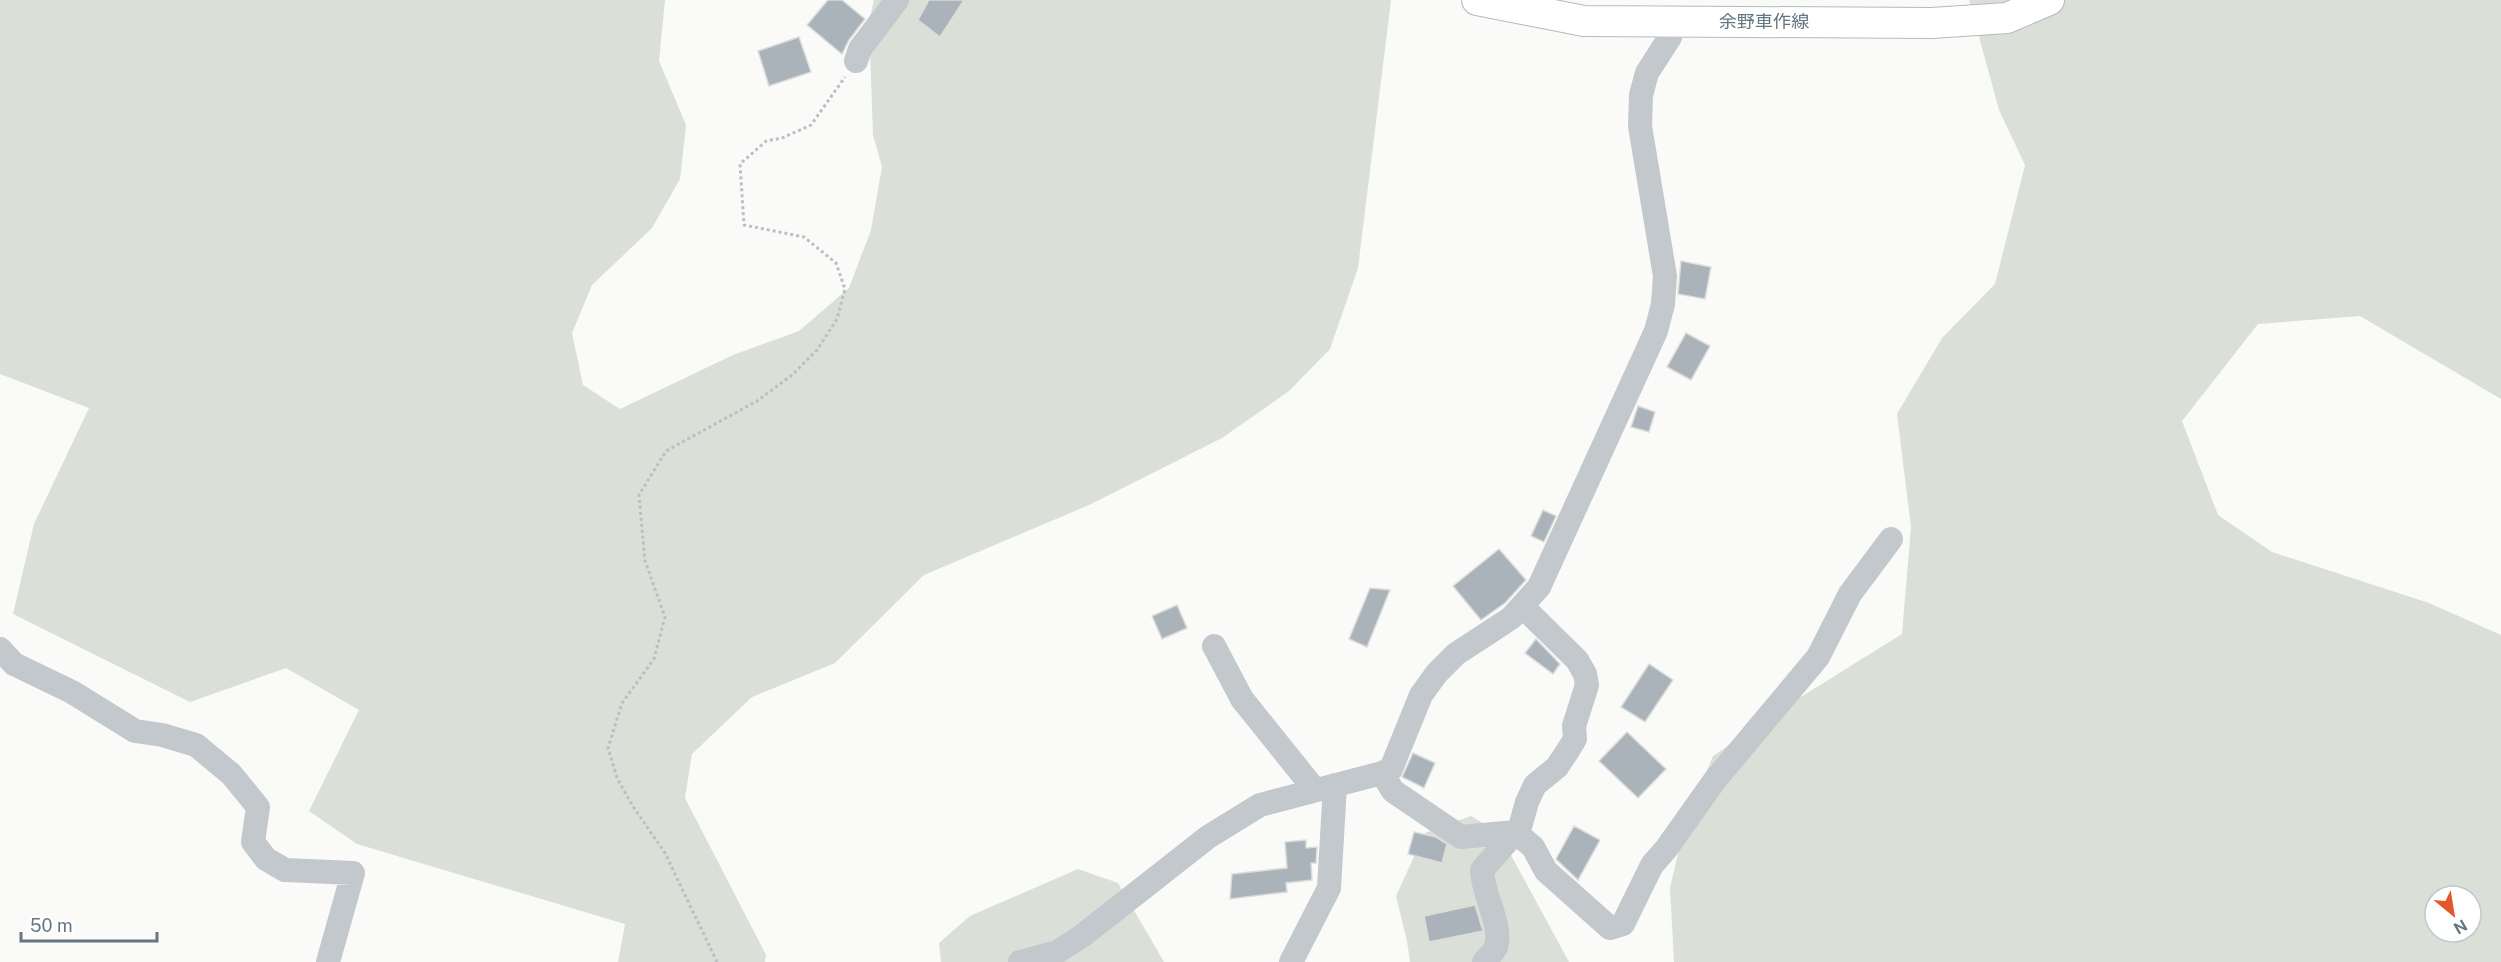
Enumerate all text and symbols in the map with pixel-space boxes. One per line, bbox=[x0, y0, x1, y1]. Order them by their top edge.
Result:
street label: 余野車作線 bbox=[1719, 11, 1809, 32]
north arrow bbox=[2423, 884, 2483, 944]
scale bar bbox=[21, 905, 158, 943]
text: 50 m bbox=[30, 915, 73, 936]
text: N bbox=[2450, 915, 2470, 938]

